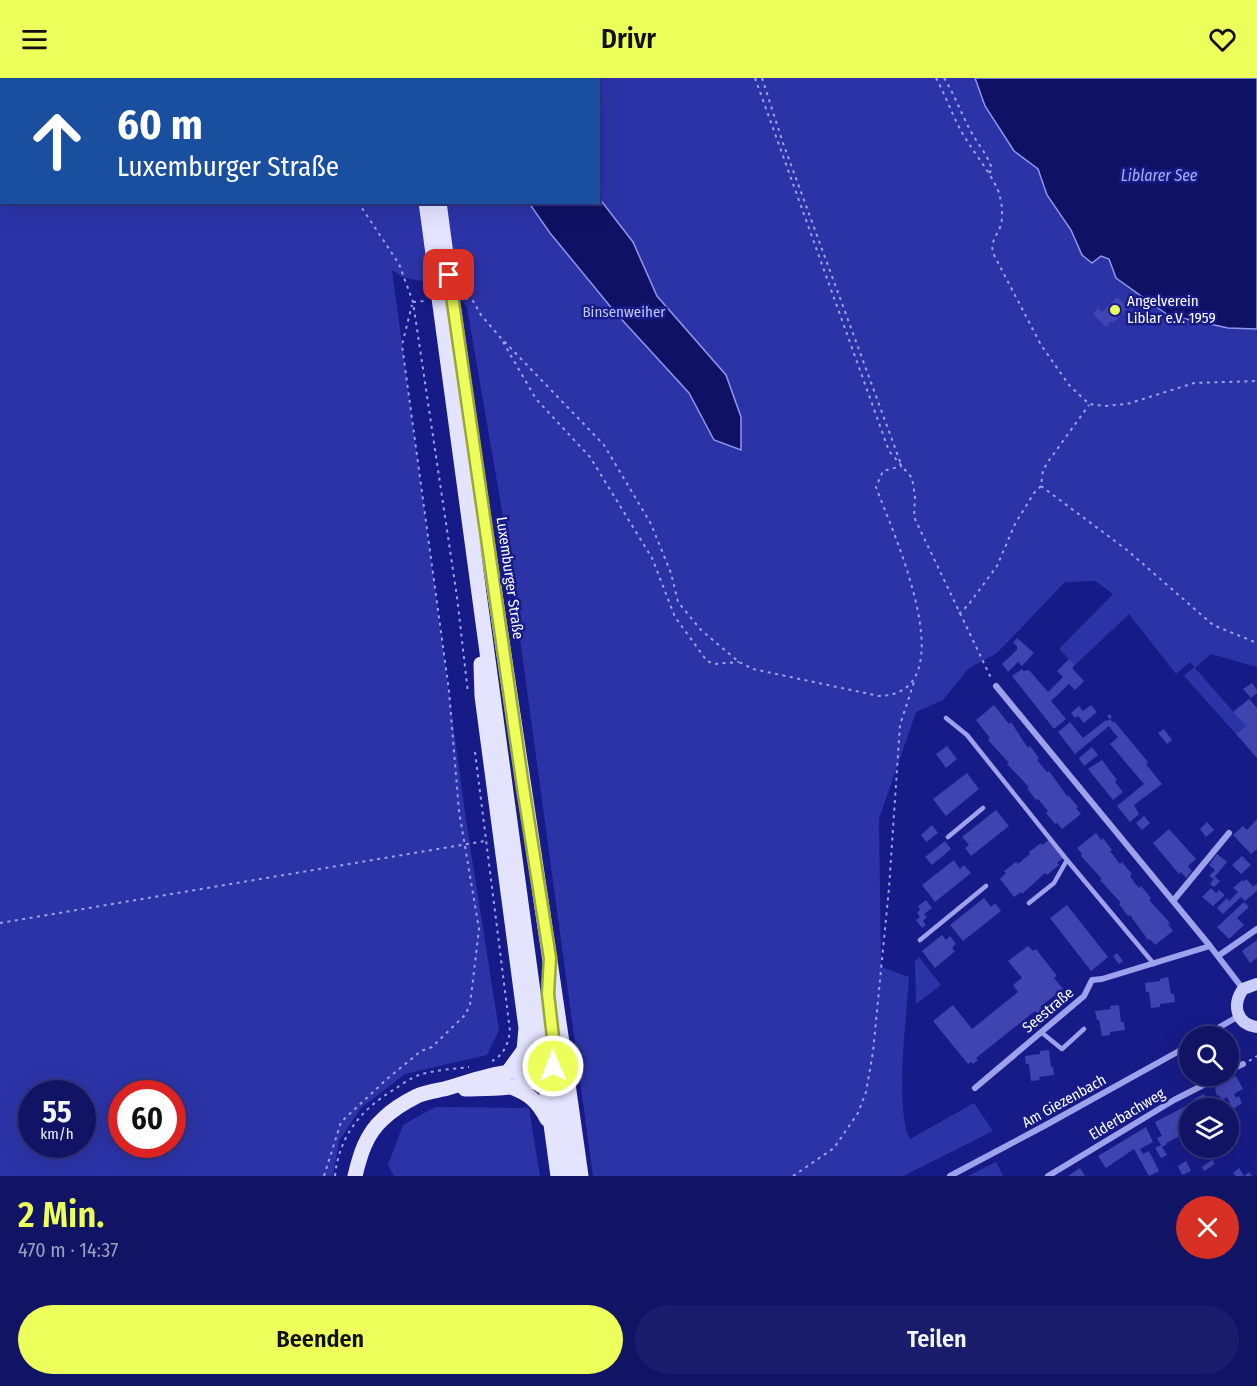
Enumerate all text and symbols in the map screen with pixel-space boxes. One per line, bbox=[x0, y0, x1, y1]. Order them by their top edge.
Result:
icon: menu bbox=[18, 23, 51, 56]
text: Drivr bbox=[601, 23, 656, 55]
icon: heart bbox=[1206, 23, 1239, 56]
text: 60 m bbox=[117, 100, 203, 150]
icon: ahead bbox=[18, 102, 96, 180]
text: Luxemburger Straße bbox=[117, 151, 339, 183]
water label: Liblarer See bbox=[1121, 166, 1198, 185]
pin bbox=[423, 249, 474, 300]
icon: arrive bbox=[432, 258, 465, 291]
place label: Angelverein Liblar e.V. 1959 bbox=[1127, 292, 1216, 327]
park label: Binsenweiher bbox=[582, 303, 666, 321]
marker: Angelverein Liblar e.V. 1959 bbox=[1108, 303, 1122, 317]
street label: Luxemburger Straße bbox=[493, 516, 527, 640]
street label: Seestraße bbox=[1019, 983, 1077, 1037]
map controls bbox=[1179, 1026, 1239, 1158]
button: search bbox=[1179, 1026, 1239, 1086]
position arrow bbox=[521, 1034, 585, 1098]
street label: Am Giezenbach bbox=[1019, 1071, 1109, 1131]
speed limit sign: 60 bbox=[108, 1080, 186, 1158]
street label: Elderbachweg bbox=[1086, 1084, 1168, 1144]
text: 55 bbox=[42, 1094, 72, 1130]
button: layers bbox=[1179, 1098, 1239, 1158]
text: km/h bbox=[40, 1125, 74, 1143]
text: 2 Min. bbox=[18, 1193, 104, 1237]
button: close bbox=[1176, 1196, 1239, 1259]
text: 470 m · 14:37 bbox=[18, 1238, 118, 1262]
button: Beenden bbox=[18, 1305, 623, 1374]
button: Teilen bbox=[635, 1305, 1239, 1374]

